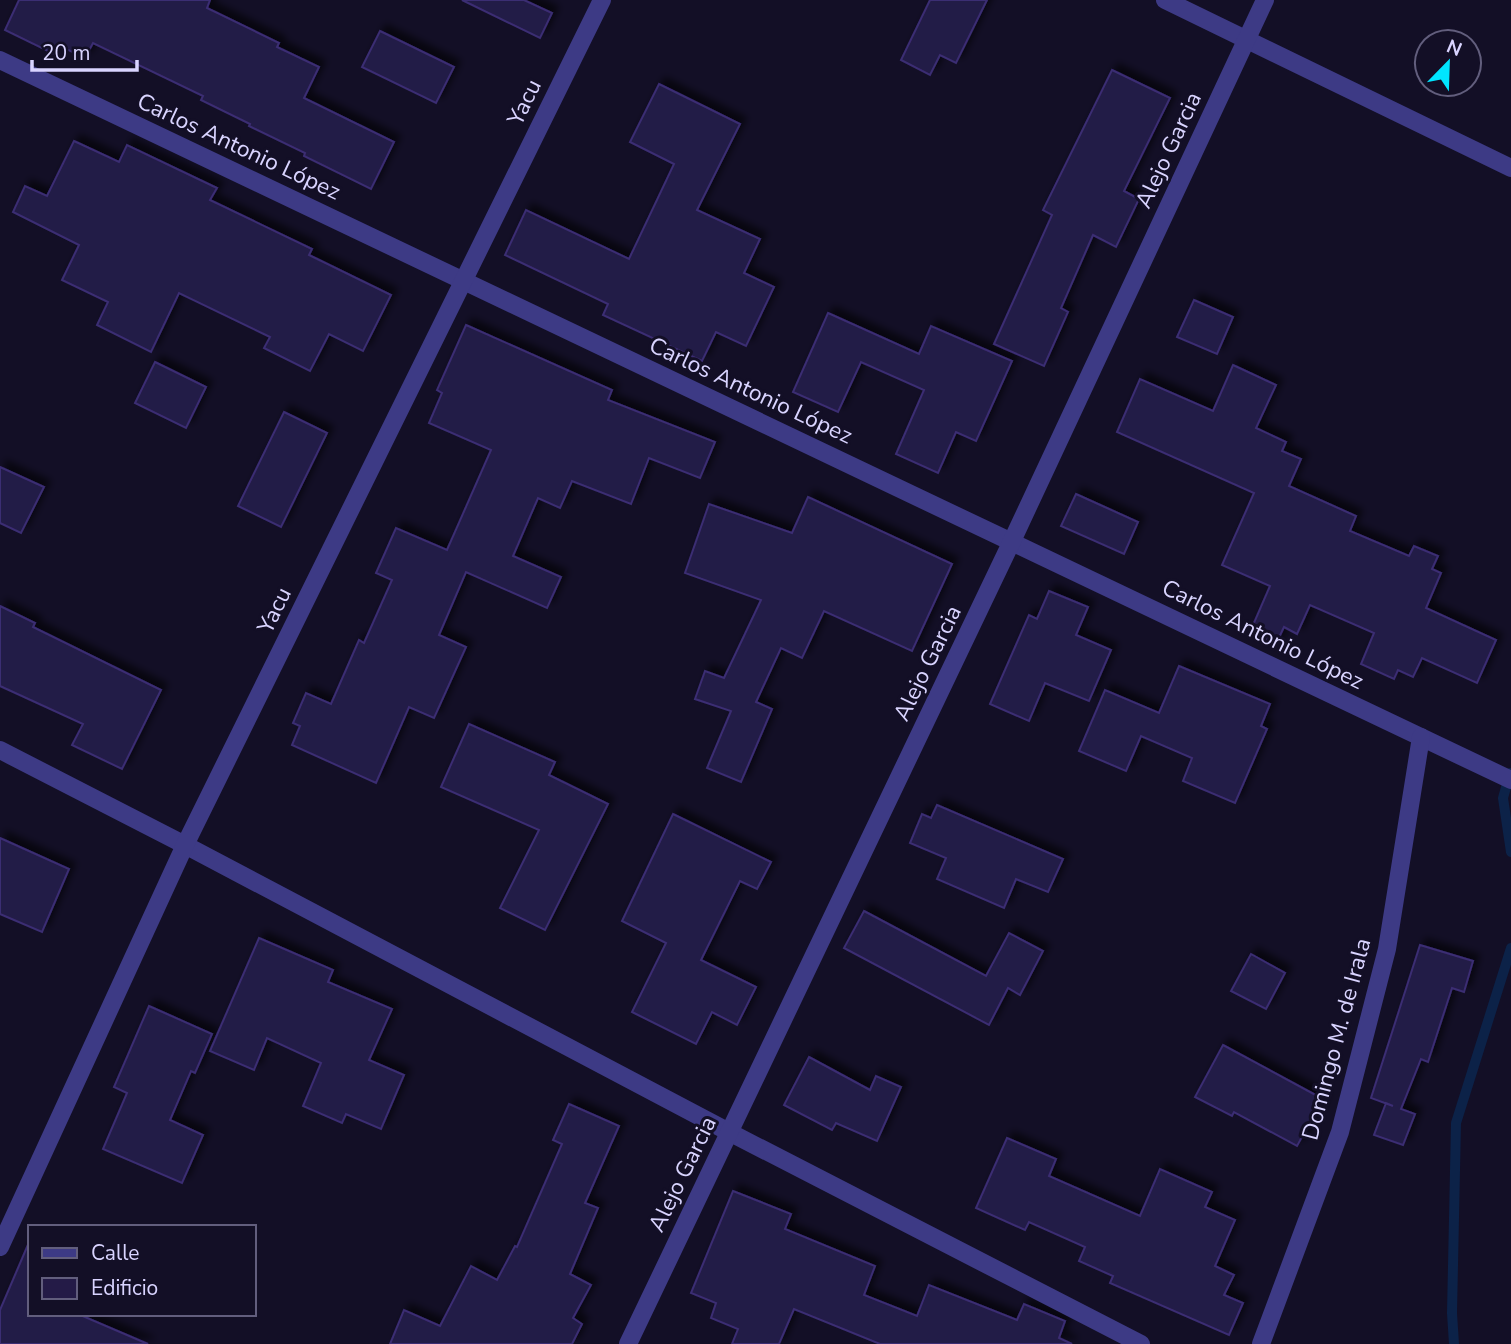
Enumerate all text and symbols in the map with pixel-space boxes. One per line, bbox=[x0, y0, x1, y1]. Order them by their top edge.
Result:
scale bar bbox=[32, 28, 136, 72]
north arrow bbox=[1413, 28, 1483, 98]
text: N bbox=[1443, 34, 1466, 63]
text: 20 m bbox=[42, 39, 91, 67]
street label: Yacu bbox=[500, 74, 549, 131]
street label: Carlos Antonio López bbox=[132, 86, 346, 207]
street label: Alejo Garcia bbox=[1128, 87, 1209, 213]
street label: Carlos Antonio López bbox=[644, 330, 858, 451]
street label: Carlos Antonio López bbox=[1157, 572, 1369, 697]
street label: Yacu bbox=[250, 582, 299, 639]
street label: Alejo Garcia bbox=[886, 600, 969, 726]
street label: Domingo M. de Irala bbox=[1295, 935, 1378, 1143]
street label: Alejo Garcia bbox=[641, 1111, 724, 1237]
legend bbox=[28, 1225, 256, 1316]
text: Calle bbox=[91, 1239, 139, 1267]
text: Edificio bbox=[91, 1274, 158, 1302]

